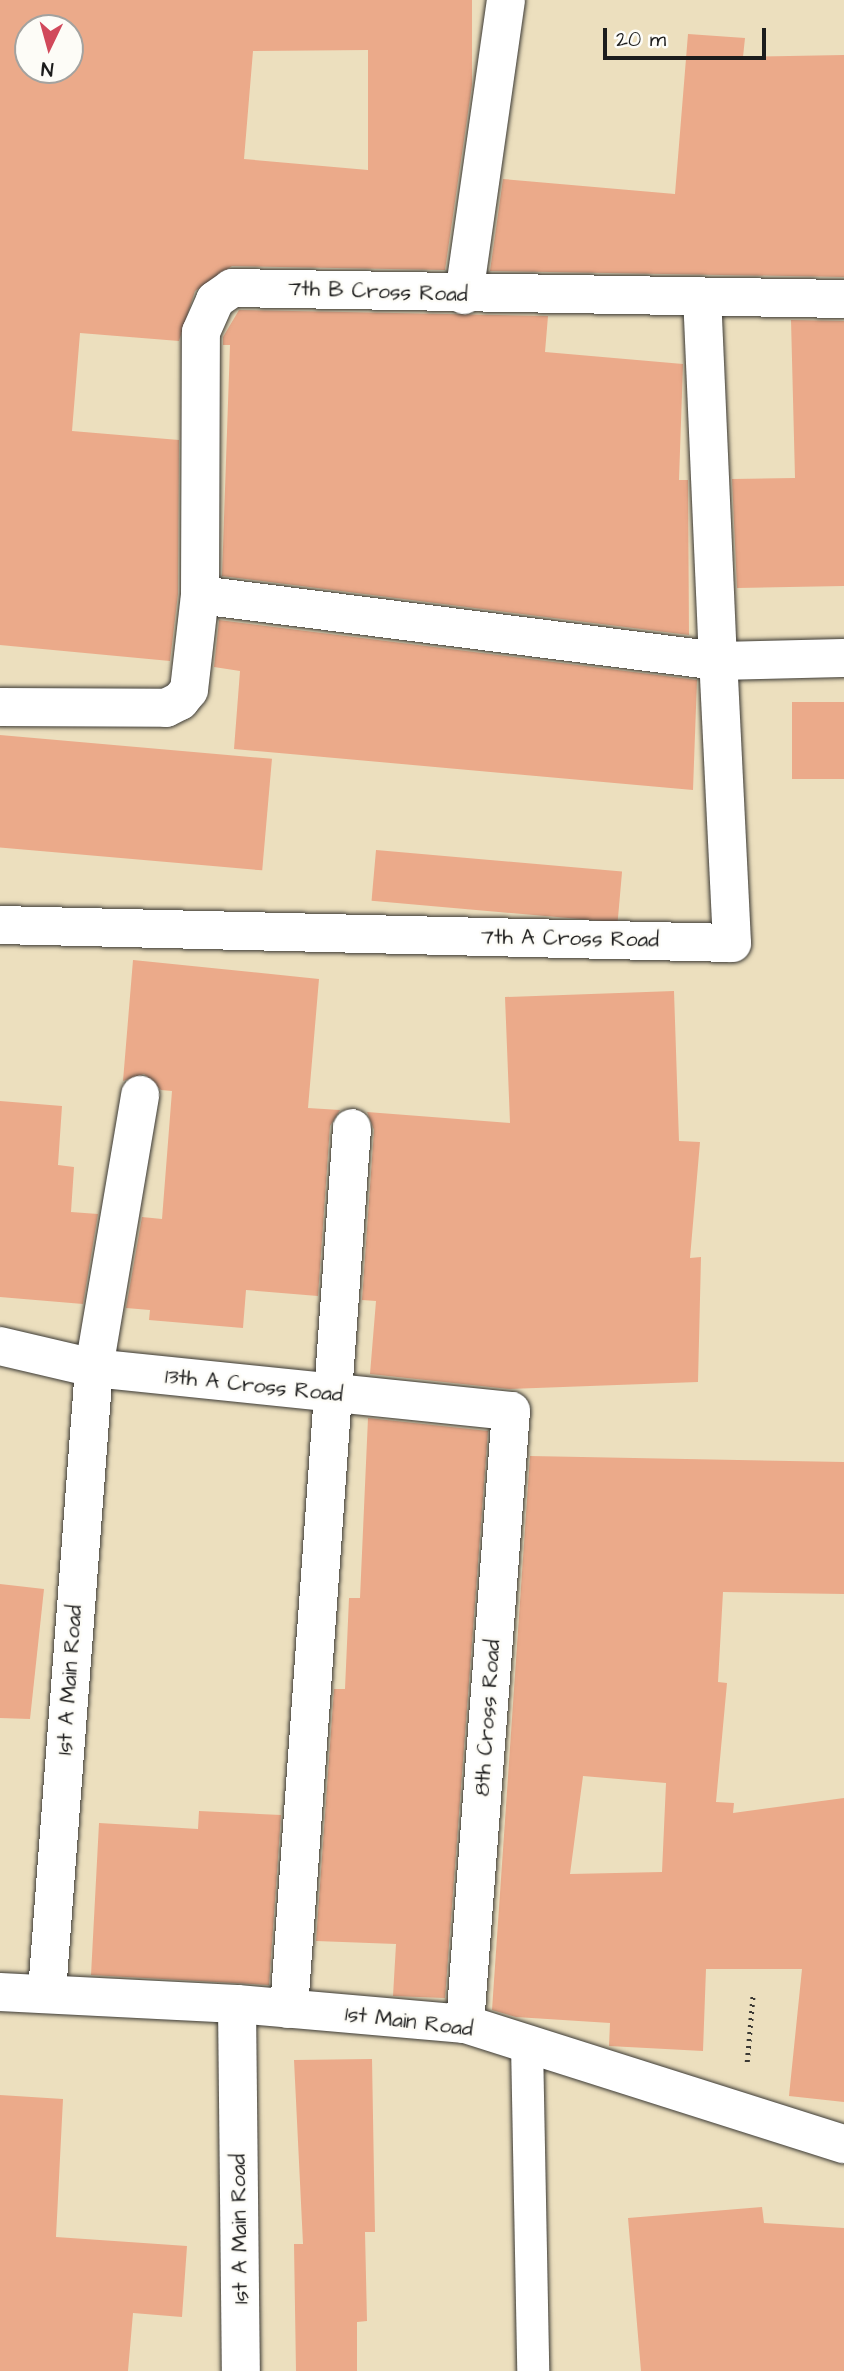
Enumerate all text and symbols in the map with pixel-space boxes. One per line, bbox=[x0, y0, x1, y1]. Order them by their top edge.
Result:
north arrow bbox=[14, 14, 84, 84]
scale bar bbox=[606, 14, 769, 58]
text: 20 m bbox=[616, 25, 666, 54]
text: N bbox=[40, 54, 54, 82]
street label: 7th B Cross Road bbox=[288, 276, 468, 308]
street label: 7th A Cross Road bbox=[481, 925, 659, 953]
street label: 13th A Cross Road bbox=[164, 1364, 344, 1408]
street label: 1st A Main Road bbox=[52, 1604, 88, 1756]
street label: 8th Cross Road bbox=[470, 1639, 506, 1797]
street label: 1st Main Road bbox=[344, 2002, 474, 2042]
street label: 1st A Main Road bbox=[226, 2154, 254, 2304]

